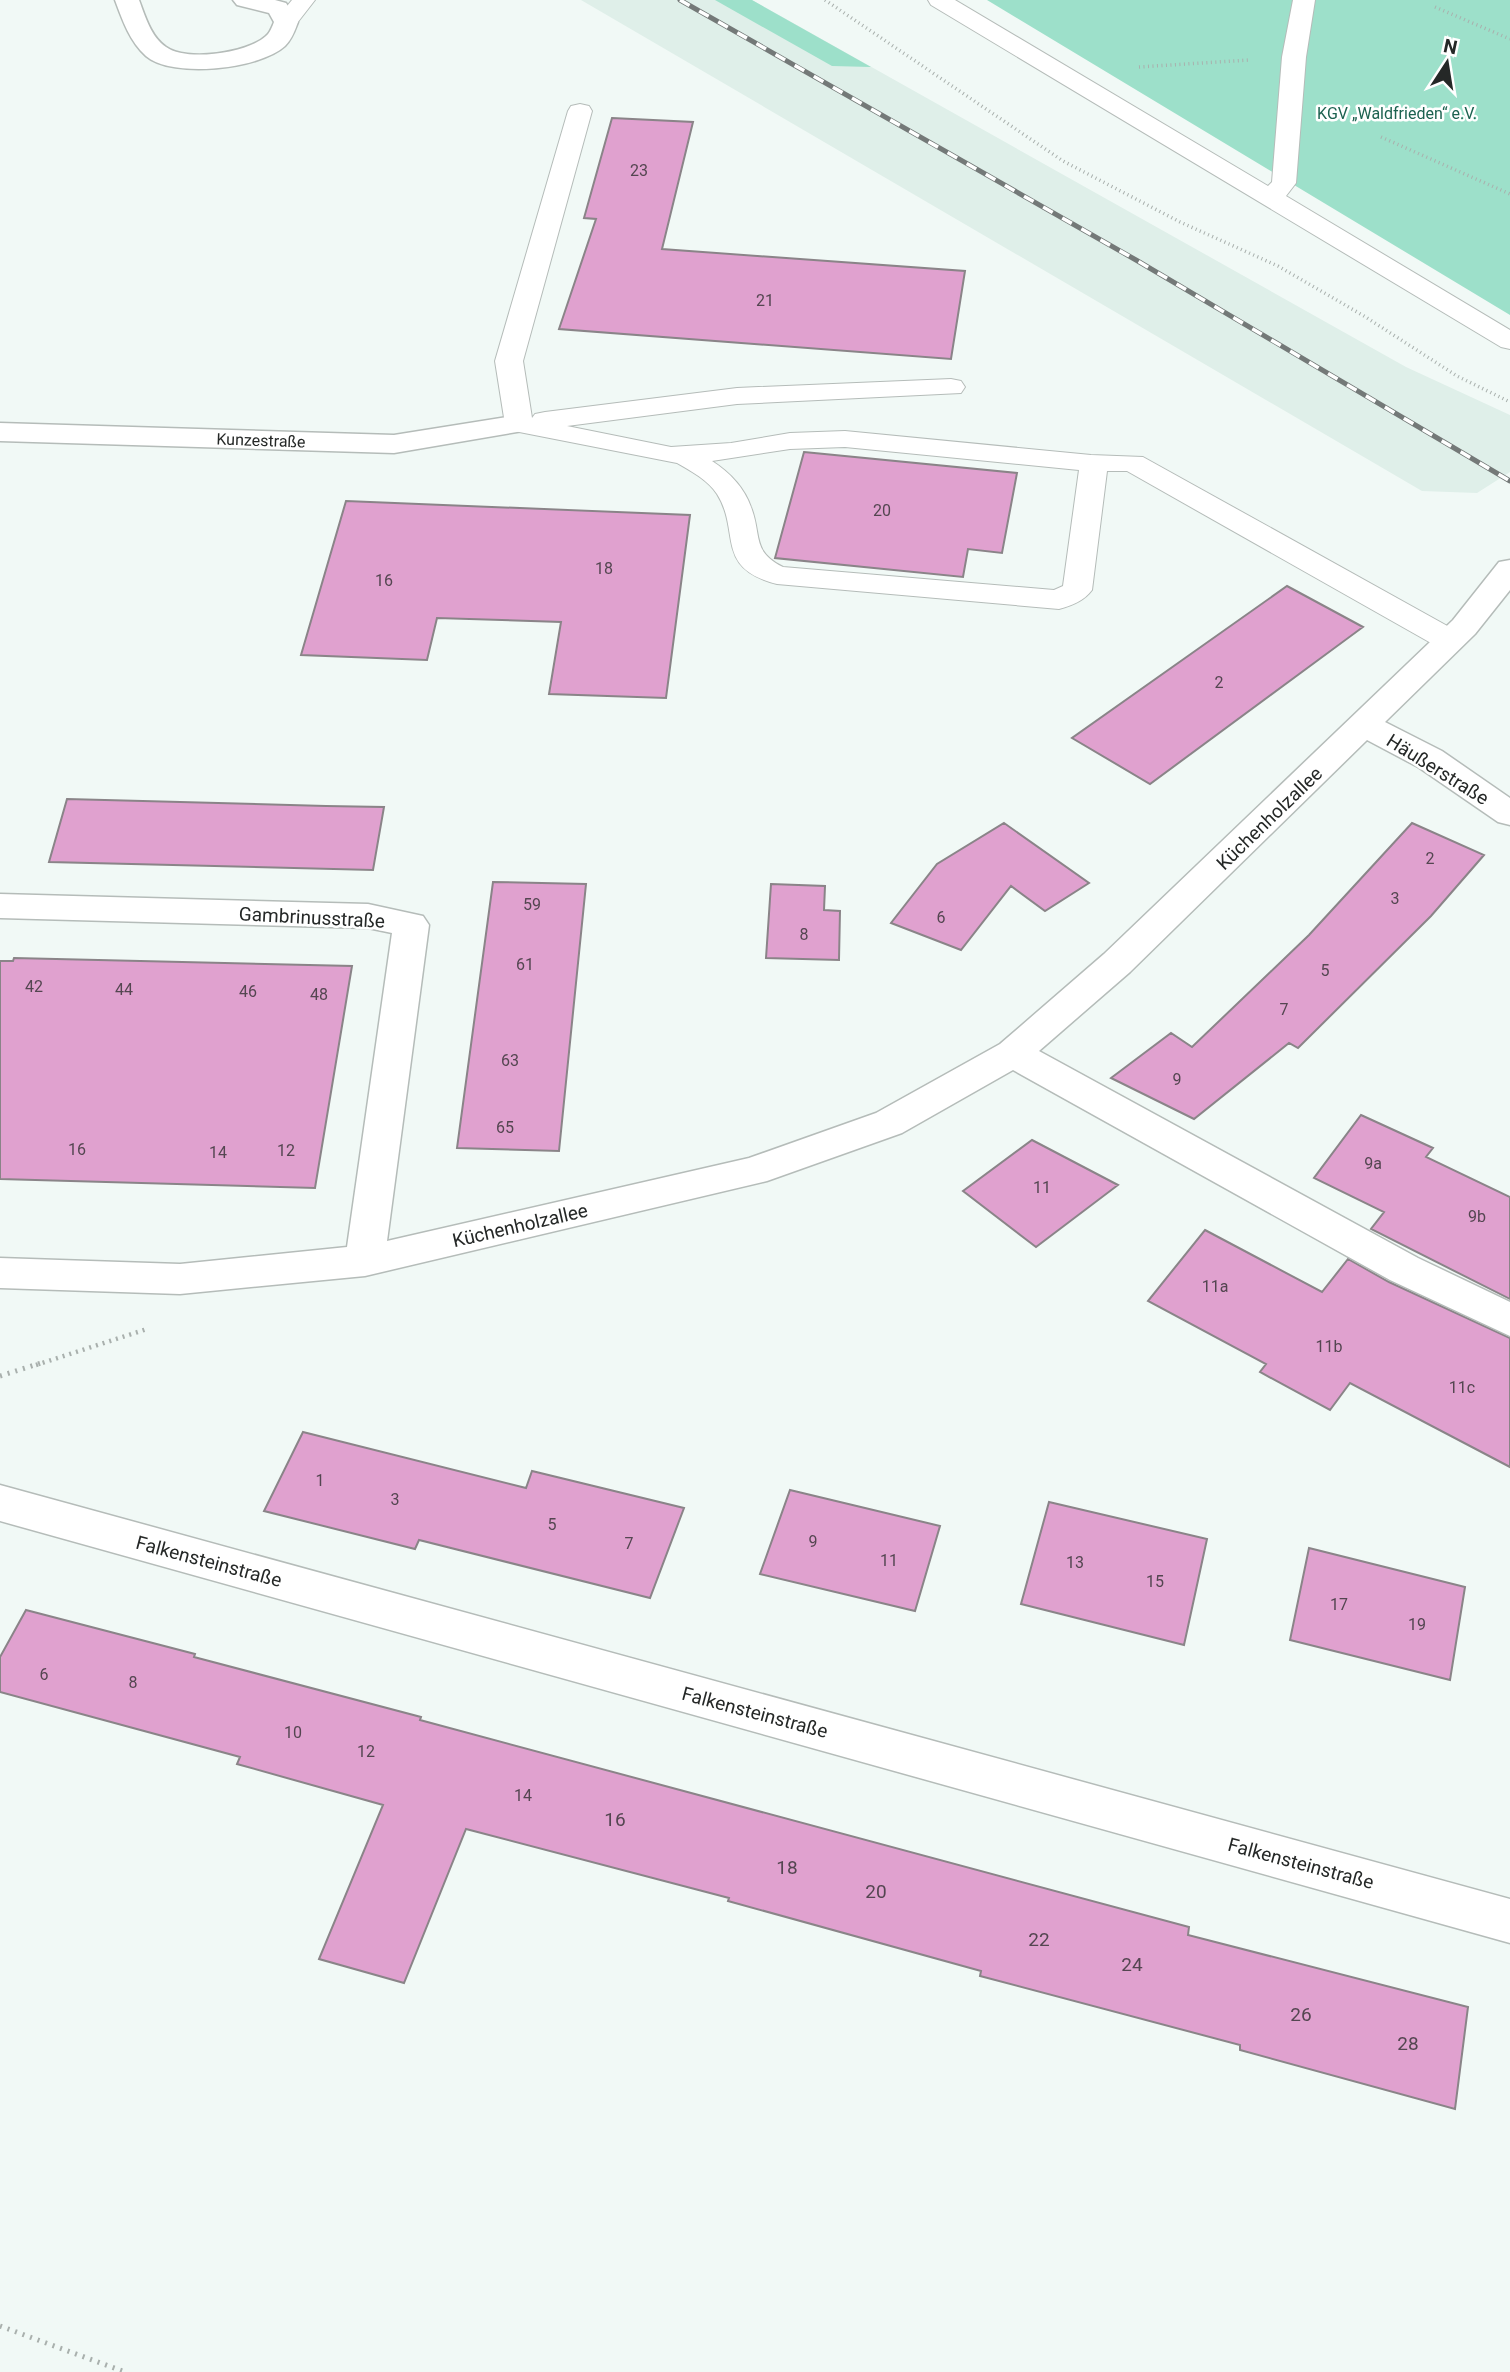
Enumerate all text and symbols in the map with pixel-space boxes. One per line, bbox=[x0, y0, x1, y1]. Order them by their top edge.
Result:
north arrow bbox=[1412, 28, 1482, 98]
text: N bbox=[1441, 34, 1459, 60]
park label: KGV „Waldfrieden“ e.V. bbox=[1317, 104, 1477, 123]
house number: 23 bbox=[630, 161, 648, 180]
house number: 21 bbox=[756, 291, 774, 310]
street label: Kunzestraße bbox=[216, 429, 306, 452]
house number: 20 bbox=[873, 501, 891, 520]
house number: 18 bbox=[595, 559, 613, 578]
house number: 16 bbox=[375, 571, 393, 590]
house number: 2 bbox=[1215, 673, 1224, 692]
street label: Häußerstraße bbox=[1382, 729, 1493, 810]
street label: Küchenholzallee bbox=[1212, 762, 1327, 875]
house number: 2 bbox=[1426, 849, 1435, 868]
house number: 3 bbox=[1391, 889, 1400, 908]
house number: 59 bbox=[523, 895, 541, 914]
street label: Gambrinusstraße bbox=[238, 902, 386, 933]
house number: 6 bbox=[937, 908, 946, 927]
house number: 8 bbox=[800, 925, 809, 944]
house number: 61 bbox=[516, 955, 534, 974]
house number: 5 bbox=[1321, 961, 1330, 980]
house number: 42 bbox=[25, 977, 43, 996]
house number: 44 bbox=[115, 980, 133, 999]
house number: 46 bbox=[239, 982, 257, 1001]
house number: 48 bbox=[310, 985, 328, 1004]
house number: 7 bbox=[1280, 1000, 1289, 1019]
house number: 63 bbox=[501, 1051, 519, 1070]
house number: 9 bbox=[1173, 1070, 1182, 1089]
house number: 65 bbox=[496, 1118, 514, 1137]
house number: 16 bbox=[68, 1140, 86, 1159]
house number: 12 bbox=[277, 1141, 295, 1160]
house number: 14 bbox=[209, 1143, 227, 1162]
house number: 9a bbox=[1364, 1154, 1382, 1173]
house number: 11 bbox=[1033, 1178, 1051, 1197]
street label: Küchenholzallee bbox=[450, 1199, 590, 1252]
house number: 9b bbox=[1468, 1207, 1486, 1226]
house number: 11a bbox=[1202, 1277, 1228, 1296]
house number: 11b bbox=[1316, 1337, 1343, 1356]
house number: 11c bbox=[1449, 1378, 1475, 1397]
house number: 1 bbox=[316, 1471, 325, 1490]
house number: 3 bbox=[391, 1490, 400, 1509]
house number: 5 bbox=[548, 1515, 557, 1534]
street label: Falkensteinstraße bbox=[133, 1531, 284, 1592]
house number: 9 bbox=[809, 1532, 818, 1551]
house number: 7 bbox=[625, 1534, 634, 1553]
house number: 11 bbox=[880, 1551, 898, 1570]
house number: 13 bbox=[1066, 1553, 1084, 1572]
house number: 15 bbox=[1146, 1572, 1164, 1591]
house number: 17 bbox=[1330, 1595, 1348, 1614]
house number: 19 bbox=[1408, 1615, 1426, 1634]
house number: 6 bbox=[40, 1665, 49, 1684]
house number: 8 bbox=[129, 1673, 138, 1692]
street label: Falkensteinstraße bbox=[679, 1682, 830, 1743]
house number: 10 bbox=[284, 1723, 302, 1742]
house number: 12 bbox=[357, 1742, 375, 1761]
house number: 14 bbox=[514, 1786, 532, 1805]
house number: 16 bbox=[604, 1808, 626, 1831]
street label: Falkensteinstraße bbox=[1225, 1833, 1376, 1894]
house number: 18 bbox=[776, 1856, 798, 1879]
house number: 20 bbox=[865, 1880, 887, 1903]
house number: 22 bbox=[1028, 1928, 1050, 1951]
house number: 24 bbox=[1121, 1953, 1143, 1976]
house number: 26 bbox=[1290, 2003, 1312, 2026]
house number: 28 bbox=[1397, 2032, 1419, 2055]

